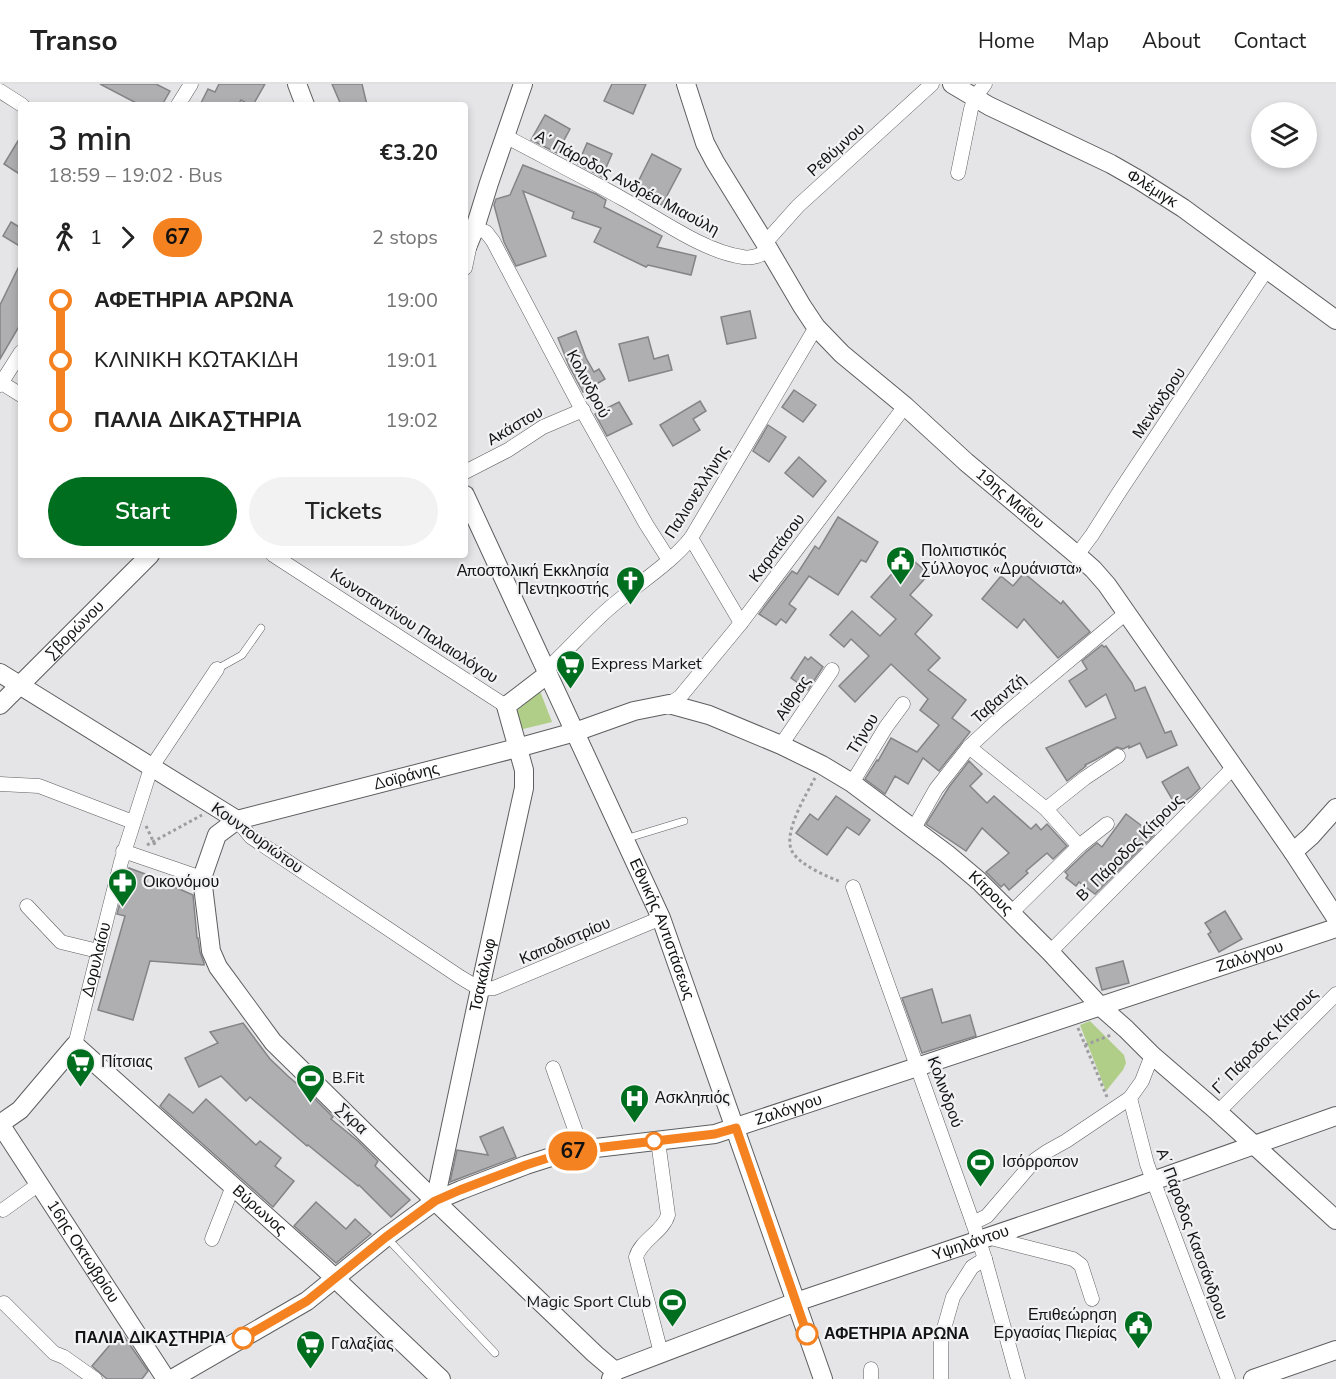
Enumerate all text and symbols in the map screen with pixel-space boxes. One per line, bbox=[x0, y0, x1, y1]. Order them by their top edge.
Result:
text: Transo bbox=[30, 22, 118, 60]
text: Home bbox=[978, 27, 1035, 55]
text: Map bbox=[1068, 27, 1109, 55]
text: About bbox=[1142, 27, 1200, 55]
text: Contact bbox=[1233, 27, 1306, 55]
map controls bbox=[1251, 102, 1317, 168]
button: layers bbox=[1251, 102, 1317, 168]
text: 3 min bbox=[48, 117, 132, 162]
street label: Ρεθύμνου bbox=[803, 118, 869, 182]
street label: Α΄ Πάροδος Ανδρέα Μιαούλη bbox=[531, 125, 723, 241]
text: €3.20 bbox=[380, 138, 438, 168]
text: 18:59 – 19:02 · Bus bbox=[48, 162, 223, 189]
street label: Φλέμιγκ bbox=[1123, 164, 1183, 213]
icon: walk bbox=[48, 221, 81, 254]
icon: forward bbox=[111, 221, 144, 254]
text: 67 bbox=[165, 223, 190, 251]
text: 1 bbox=[90, 224, 102, 251]
text: 2 stops bbox=[372, 224, 438, 251]
text: ΑΦΕΤΗΡΙΑ ΑΡΩΝΑ bbox=[94, 285, 294, 315]
text: 19:00 bbox=[385, 287, 438, 314]
text: ΚΛΙΝΙΚΗ ΚΩΤΑΚΙΔΗ bbox=[94, 345, 299, 375]
street label: Κολινδρού bbox=[561, 346, 615, 422]
text: 19:01 bbox=[385, 347, 438, 374]
street label: Μενάνδρου bbox=[1127, 363, 1191, 443]
street label: Ακάστου bbox=[483, 401, 547, 451]
text: ΠΑΛΙΑ ΔΙΚΑΣΤΗΡΙΑ bbox=[94, 405, 302, 435]
text: 19:02 bbox=[385, 407, 438, 434]
street label: Παλιονελλήνης bbox=[660, 441, 735, 543]
street label: 19ης Μαΐου bbox=[971, 463, 1049, 534]
button: Start bbox=[48, 477, 237, 546]
button: Tickets bbox=[249, 477, 438, 546]
street label: Καρατάσου bbox=[744, 509, 810, 587]
place label: Πολιτιστικός Σύλλογος «Δρυάνιστα» bbox=[921, 540, 1082, 580]
public building icon: Πολιτιστικός Σύλλογος «Δρυάνιστα» bbox=[884, 544, 916, 586]
place label: Αποστολική Εκκλησία Πεντηκοστής bbox=[457, 560, 609, 600]
street label: Κωνσταντίνου Παλαιολόγου bbox=[326, 563, 502, 689]
church icon: Αποστολική Εκκλησία Πεντηκοστής bbox=[614, 564, 646, 606]
street label: Σβορώνου bbox=[41, 596, 109, 664]
supermarket icon: Express Market bbox=[554, 648, 586, 690]
place label: Express Market bbox=[591, 653, 702, 675]
street label: Ταβαντζή bbox=[967, 669, 1031, 729]
street label: Αίθρας bbox=[770, 671, 816, 725]
street label: Τήνου bbox=[842, 709, 884, 759]
street label: Δοϊράνης bbox=[371, 757, 442, 795]
street label: Β΄ Πάροδος Κίτρους bbox=[1071, 789, 1189, 907]
street label: Κουντουριώτου bbox=[207, 797, 307, 879]
street label: Εθνικής Αντιστάσεως bbox=[624, 855, 700, 1003]
pharmacy icon: Οικονόμου bbox=[106, 866, 138, 908]
street label: Κίτρους bbox=[964, 866, 1018, 920]
place label: Οικονόμου bbox=[143, 871, 219, 893]
street label: Καποδιστρίου bbox=[516, 912, 614, 970]
street label: Δορυλαίου bbox=[76, 920, 116, 1000]
street label: Ζαλόγγου bbox=[1214, 935, 1286, 978]
street label: Τσακάλωφ bbox=[464, 936, 502, 1014]
street label: Γ΄ Πάροδος Κίτρους bbox=[1207, 983, 1323, 1099]
supermarket icon: Πίτσιας bbox=[64, 1046, 96, 1088]
place label: Πίτσιας bbox=[101, 1051, 153, 1073]
street label: Κολινδρού bbox=[922, 1053, 968, 1131]
sports icon: B.Fit bbox=[295, 1062, 327, 1104]
place label: B.Fit bbox=[332, 1067, 365, 1089]
hospital icon: Ασκληπιός bbox=[618, 1082, 650, 1124]
place label: Ασκληπιός bbox=[655, 1087, 730, 1109]
street label: Ζαλόγγου bbox=[752, 1088, 825, 1131]
street label: Σκρα bbox=[331, 1099, 373, 1139]
line badge: 67 bbox=[546, 1132, 600, 1170]
unlabelled marker bbox=[645, 1132, 663, 1150]
text: 67 bbox=[560, 1137, 586, 1165]
street label: Α΄ Πάροδος Κασσάνδρου bbox=[1151, 1145, 1233, 1323]
sports icon: Ισόρροπον bbox=[965, 1146, 997, 1188]
place label: Ισόρροπον bbox=[1002, 1151, 1079, 1173]
street label: Βύρωνος bbox=[228, 1180, 291, 1240]
street label: 16ης Οκτωβρίου bbox=[41, 1196, 124, 1307]
street label: Υψηλάντου bbox=[929, 1220, 1012, 1266]
sports icon: Magic Sport Club bbox=[656, 1286, 688, 1328]
place label: Magic Sport Club bbox=[526, 1291, 651, 1313]
place label: Επιθεώρηση Εργασίας Πιερίας bbox=[994, 1304, 1117, 1344]
public building icon: Επιθεώρηση Εργασίας Πιερίας bbox=[1122, 1308, 1154, 1350]
marker: ΑΦΕΤΗΡΙΑ ΑΡΩΝΑ bbox=[796, 1323, 818, 1345]
place label: ΑΦΕΤΗΡΙΑ ΑΡΩΝΑ bbox=[824, 1323, 970, 1345]
place label: ΠΑΛΙΑ ΔΙΚΑΣΤΗΡΙΑ bbox=[75, 1327, 226, 1349]
marker: ΠΑΛΙΑ ΔΙΚΑΣΤΗΡΙΑ bbox=[232, 1327, 254, 1349]
supermarket icon: Γαλαξίας bbox=[294, 1328, 326, 1370]
place label: Γαλαξίας bbox=[331, 1333, 394, 1355]

